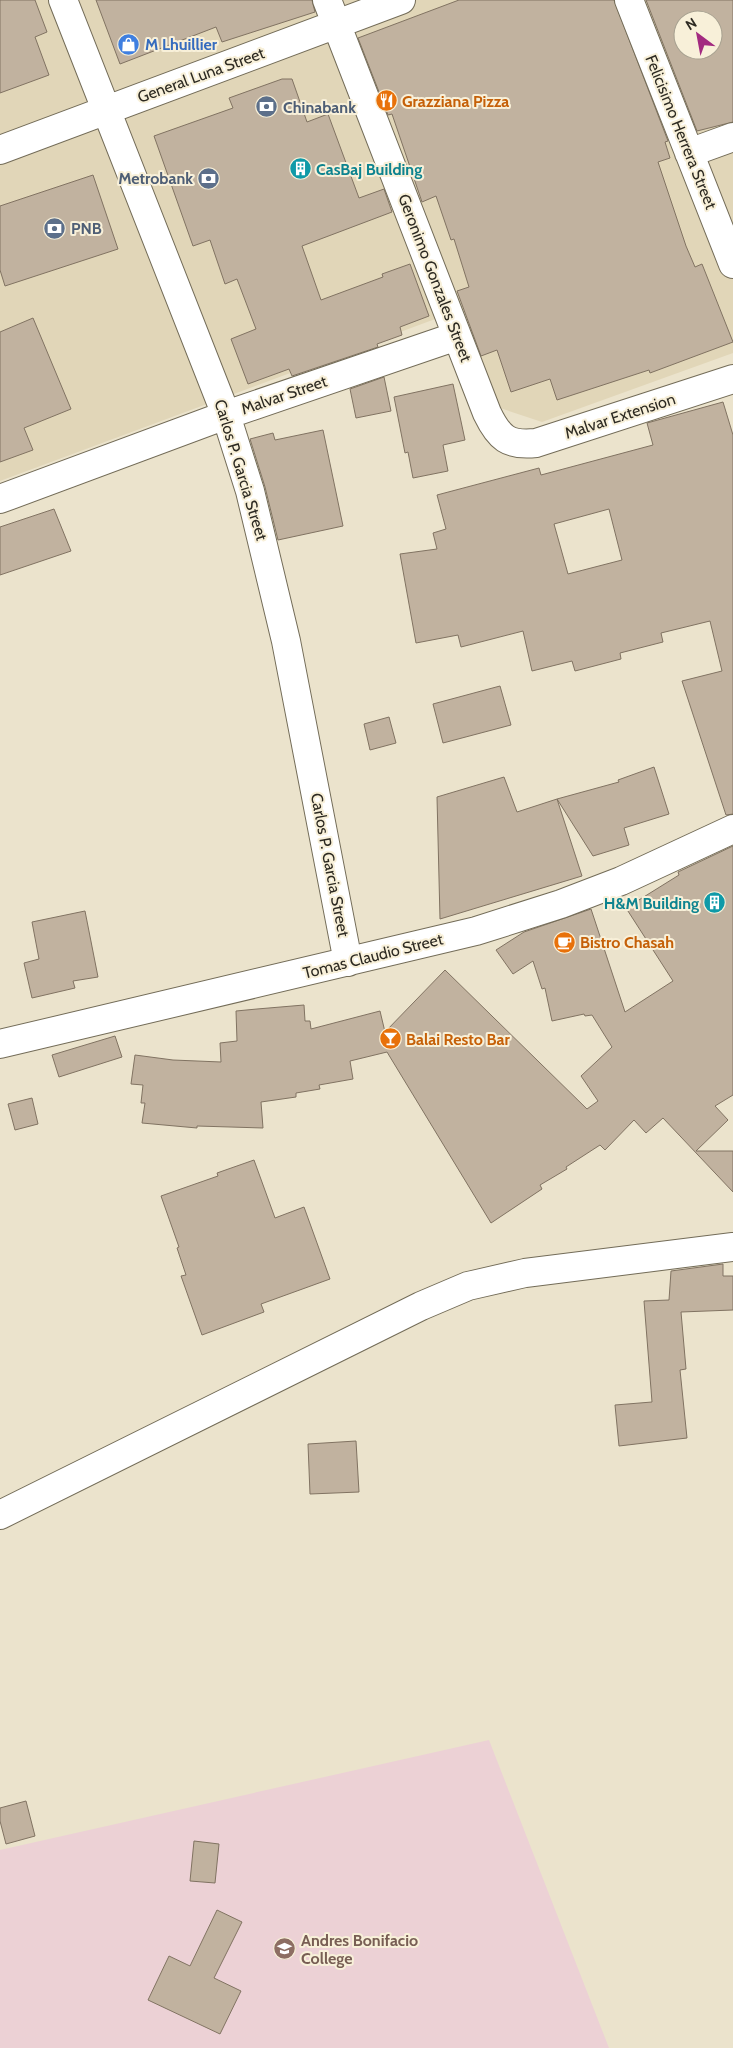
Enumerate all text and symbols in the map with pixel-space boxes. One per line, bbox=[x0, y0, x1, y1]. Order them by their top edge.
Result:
north arrow bbox=[673, 10, 723, 60]
text: N bbox=[682, 14, 700, 34]
shop icon: M Lhuillier bbox=[117, 32, 141, 56]
place label: M Lhuillier bbox=[145, 35, 218, 54]
street label: General Luna Street bbox=[135, 43, 268, 107]
street label: Felicisimo Herrera Street bbox=[641, 52, 721, 213]
restaurant icon: Grazziana Pizza bbox=[374, 89, 398, 113]
place label: Grazziana Pizza bbox=[402, 92, 509, 111]
bank icon: Chinabank bbox=[255, 95, 279, 119]
place label: Chinabank bbox=[283, 98, 356, 117]
building icon: CasBaj Building bbox=[288, 157, 312, 181]
place label: CasBaj Building bbox=[316, 160, 422, 179]
bank icon: Metrobank bbox=[197, 166, 221, 190]
place label: Metrobank bbox=[118, 169, 193, 188]
street label: Geronimo Gonzales Street bbox=[394, 191, 476, 365]
bank icon: PNB bbox=[43, 216, 67, 240]
place label: PNB bbox=[71, 219, 102, 238]
street label: Malvar Street bbox=[239, 371, 330, 419]
street label: Malvar Extension bbox=[562, 389, 678, 443]
street label: Carlos P. Garcia Street bbox=[211, 397, 272, 543]
street label: Carlos P. Garcia Street bbox=[307, 791, 353, 939]
building icon: H&M Building bbox=[703, 891, 727, 915]
place label: H&M Building bbox=[604, 894, 699, 913]
street label: Tomas Claudio Street bbox=[301, 929, 445, 983]
cafe icon: Bistro Chasah bbox=[552, 930, 576, 954]
place label: Bistro Chasah bbox=[580, 933, 674, 952]
bar icon: Balai Resto Bar bbox=[378, 1027, 402, 1051]
place label: Balai Resto Bar bbox=[406, 1030, 511, 1049]
place label: Andres Bonifacio College bbox=[301, 1931, 418, 1968]
school or university icon: Andres Bonifacio College bbox=[273, 1937, 297, 1961]

